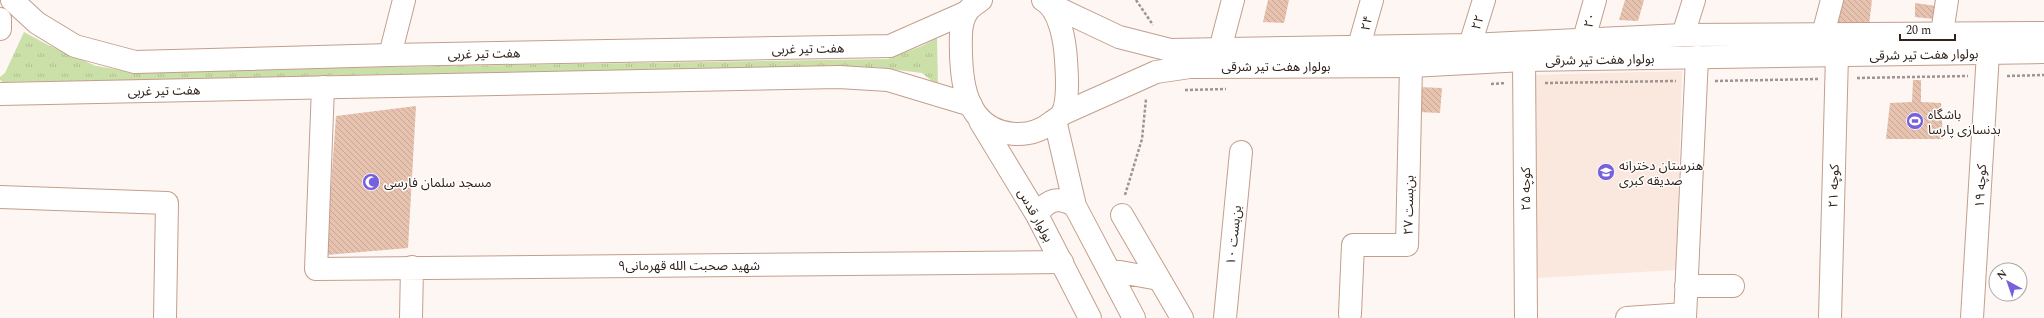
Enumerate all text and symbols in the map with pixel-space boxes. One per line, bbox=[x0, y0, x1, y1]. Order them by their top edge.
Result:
street label: ۲۰ bbox=[1578, 10, 1602, 30]
street label: ۲۲ bbox=[1466, 12, 1490, 32]
street label: ۲۴ bbox=[1355, 13, 1379, 33]
scale bar bbox=[1900, 16, 1955, 42]
text: 20 m bbox=[1906, 21, 1931, 40]
street label: هفت تیر غربی bbox=[771, 38, 845, 60]
street label: هفت تیر غربی bbox=[447, 43, 521, 65]
street label: بولوار هفت تیر شرقی bbox=[1869, 44, 1979, 66]
street label: بولوار هفت تیر شرقی bbox=[1545, 49, 1655, 71]
street label: بولوار هفت تیر شرقی bbox=[1221, 57, 1331, 77]
street label: هفت تیر غربی bbox=[127, 80, 201, 102]
place label: باشگاه بدنسازی پارسا bbox=[1928, 105, 2001, 140]
sports icon: باشگاه بدنسازی پارسا bbox=[1905, 111, 1925, 131]
place label: هنرستان دخترانه صدیقه کبری bbox=[1619, 156, 1703, 191]
school or university icon: هنرستان دخترانه صدیقه کبری bbox=[1596, 162, 1616, 182]
street label: کوچه ۲۱ bbox=[1823, 163, 1845, 208]
street label: کوچه ۱۹ bbox=[1970, 163, 1992, 208]
street label: کوچه ۲۵ bbox=[1516, 167, 1536, 211]
mosque icon: مسجد سلمان فارسی bbox=[361, 172, 381, 192]
place label: مسجد سلمان فارسی bbox=[384, 173, 492, 193]
street label: بن‌بست ۲۷ bbox=[1398, 175, 1420, 235]
street label: بولوار قدس bbox=[1012, 185, 1058, 246]
street label: بن‌بست ۱۰ bbox=[1221, 204, 1247, 266]
street label: شهید صحبت الله قهرمانی۹ bbox=[618, 256, 760, 276]
north arrow bbox=[1988, 262, 2028, 302]
text: N bbox=[1993, 265, 2011, 284]

